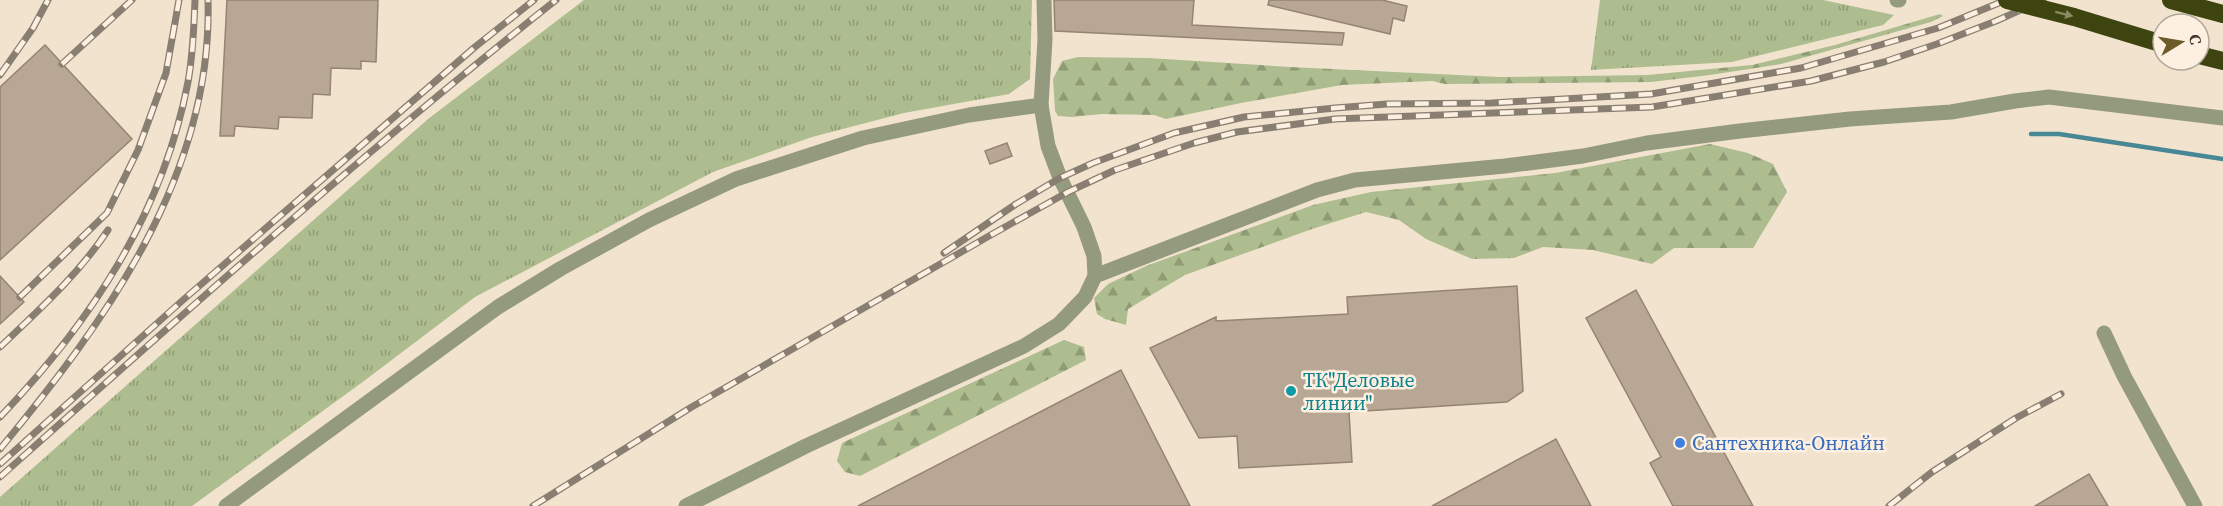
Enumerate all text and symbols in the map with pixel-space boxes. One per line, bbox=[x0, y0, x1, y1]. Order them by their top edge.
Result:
one-way arrow bbox=[2054, 10, 2073, 20]
north arrow bbox=[2151, 12, 2211, 72]
text: С bbox=[2184, 32, 2207, 46]
place label: ТК"Деловые линии" bbox=[1303, 366, 1415, 417]
marker: ТК"Деловые линии" bbox=[1284, 384, 1298, 398]
place label: Сантехника-Онлайн bbox=[1692, 429, 1885, 457]
marker: Сантехника-Онлайн bbox=[1673, 436, 1687, 450]

